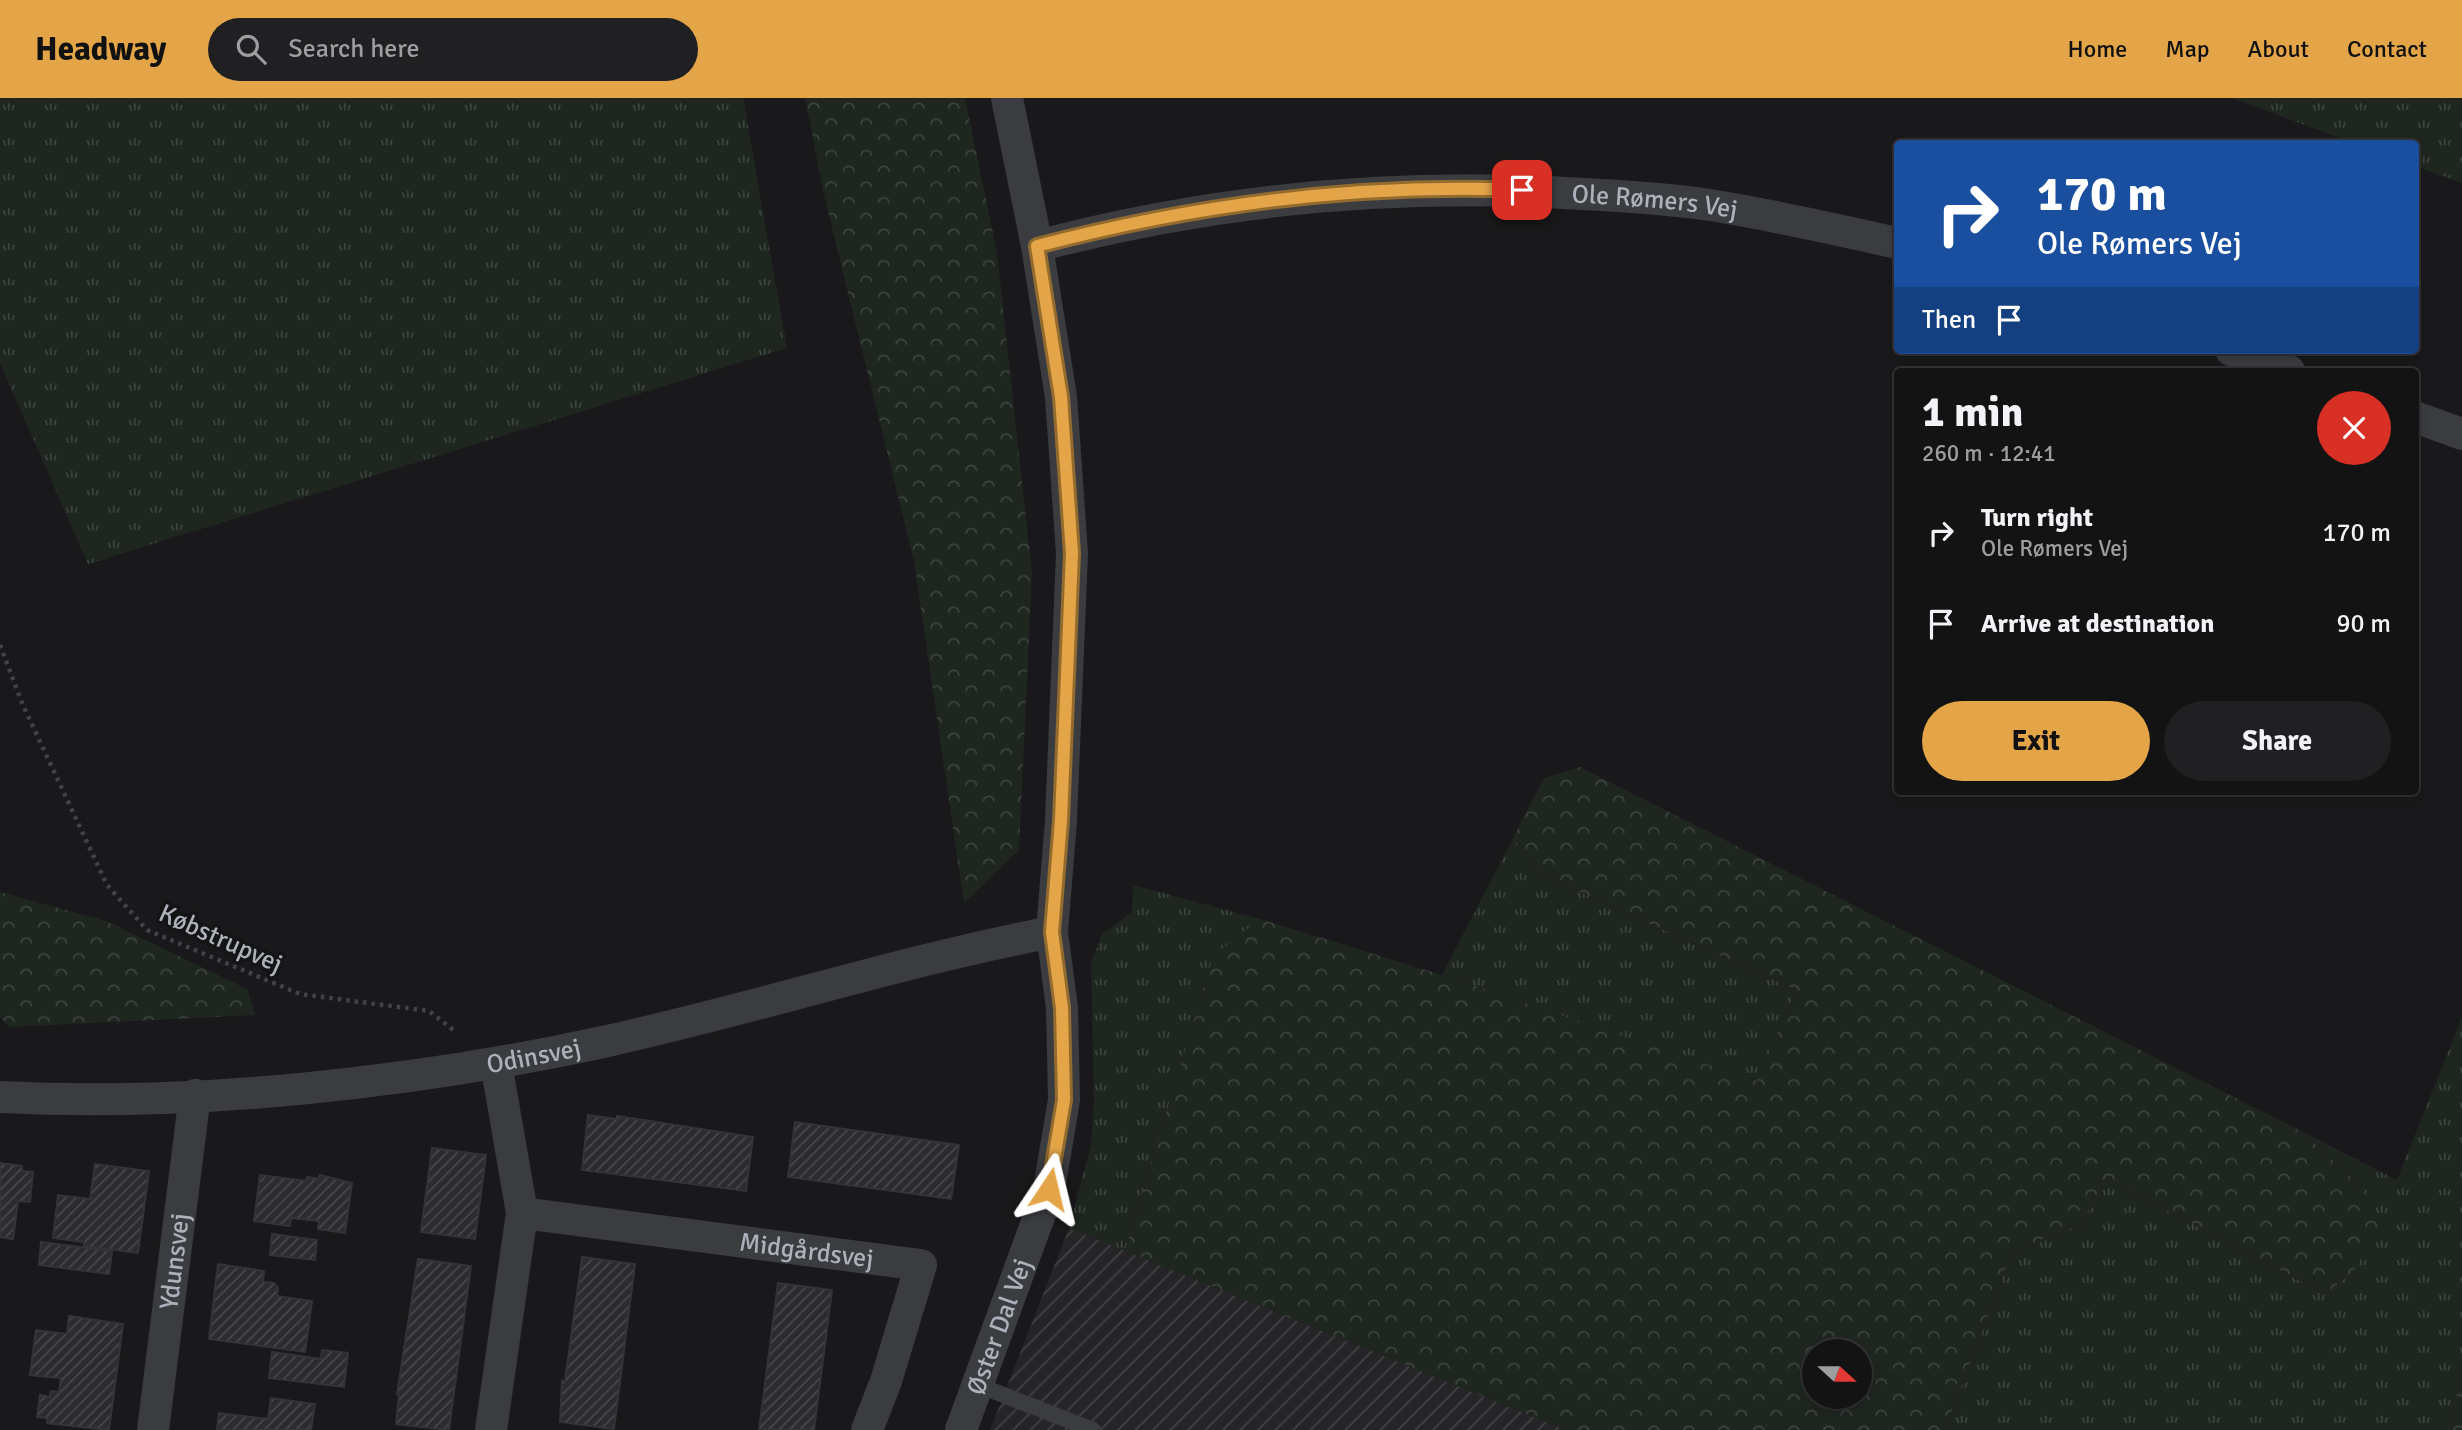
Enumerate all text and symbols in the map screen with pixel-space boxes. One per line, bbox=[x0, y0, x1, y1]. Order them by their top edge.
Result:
search box bbox=[208, 18, 698, 81]
text: Headway bbox=[35, 29, 166, 70]
icon: search bbox=[232, 30, 270, 68]
text: Search here bbox=[288, 33, 419, 65]
text: Home bbox=[2067, 34, 2127, 64]
text: Map bbox=[2165, 34, 2210, 64]
text: About bbox=[2248, 34, 2309, 64]
text: Contact bbox=[2347, 34, 2427, 64]
pin bbox=[1492, 160, 1552, 220]
text: 170 m bbox=[2037, 164, 2167, 224]
icon: right bbox=[1922, 168, 2013, 259]
icon: arrive bbox=[1503, 171, 1541, 209]
street label: Ole Rømers Vej bbox=[1571, 178, 1740, 226]
text: Ole Rømers Vej bbox=[2037, 224, 2242, 263]
icon: arrive bbox=[1990, 301, 2028, 339]
text: Then bbox=[1922, 304, 1976, 336]
text: 1 min bbox=[1922, 387, 2023, 438]
button: close bbox=[2317, 391, 2391, 465]
text: 260 m · 12:41 bbox=[1922, 439, 2056, 468]
text: Turn right bbox=[1981, 502, 2093, 534]
icon: right bbox=[1922, 514, 1960, 552]
text: 170 m bbox=[2322, 517, 2391, 549]
text: Ole Rømers Vej bbox=[1981, 534, 2128, 563]
icon: arrive bbox=[1922, 605, 1960, 643]
text: Arrive at destination bbox=[1981, 608, 2214, 640]
text: 90 m bbox=[2336, 608, 2391, 640]
button: Exit bbox=[1922, 701, 2150, 781]
button: Share bbox=[2164, 701, 2391, 781]
street label: Købstrupvej bbox=[154, 897, 287, 980]
street label: Odinsvej bbox=[484, 1032, 584, 1081]
position arrow bbox=[1012, 1152, 1086, 1226]
street label: Ydunsvej bbox=[153, 1211, 197, 1312]
street label: Midgårdsvej bbox=[737, 1226, 875, 1276]
street label: Øster Dal Vej bbox=[960, 1254, 1039, 1400]
north arrow bbox=[1802, 1339, 1872, 1409]
map controls bbox=[1802, 1339, 1872, 1409]

